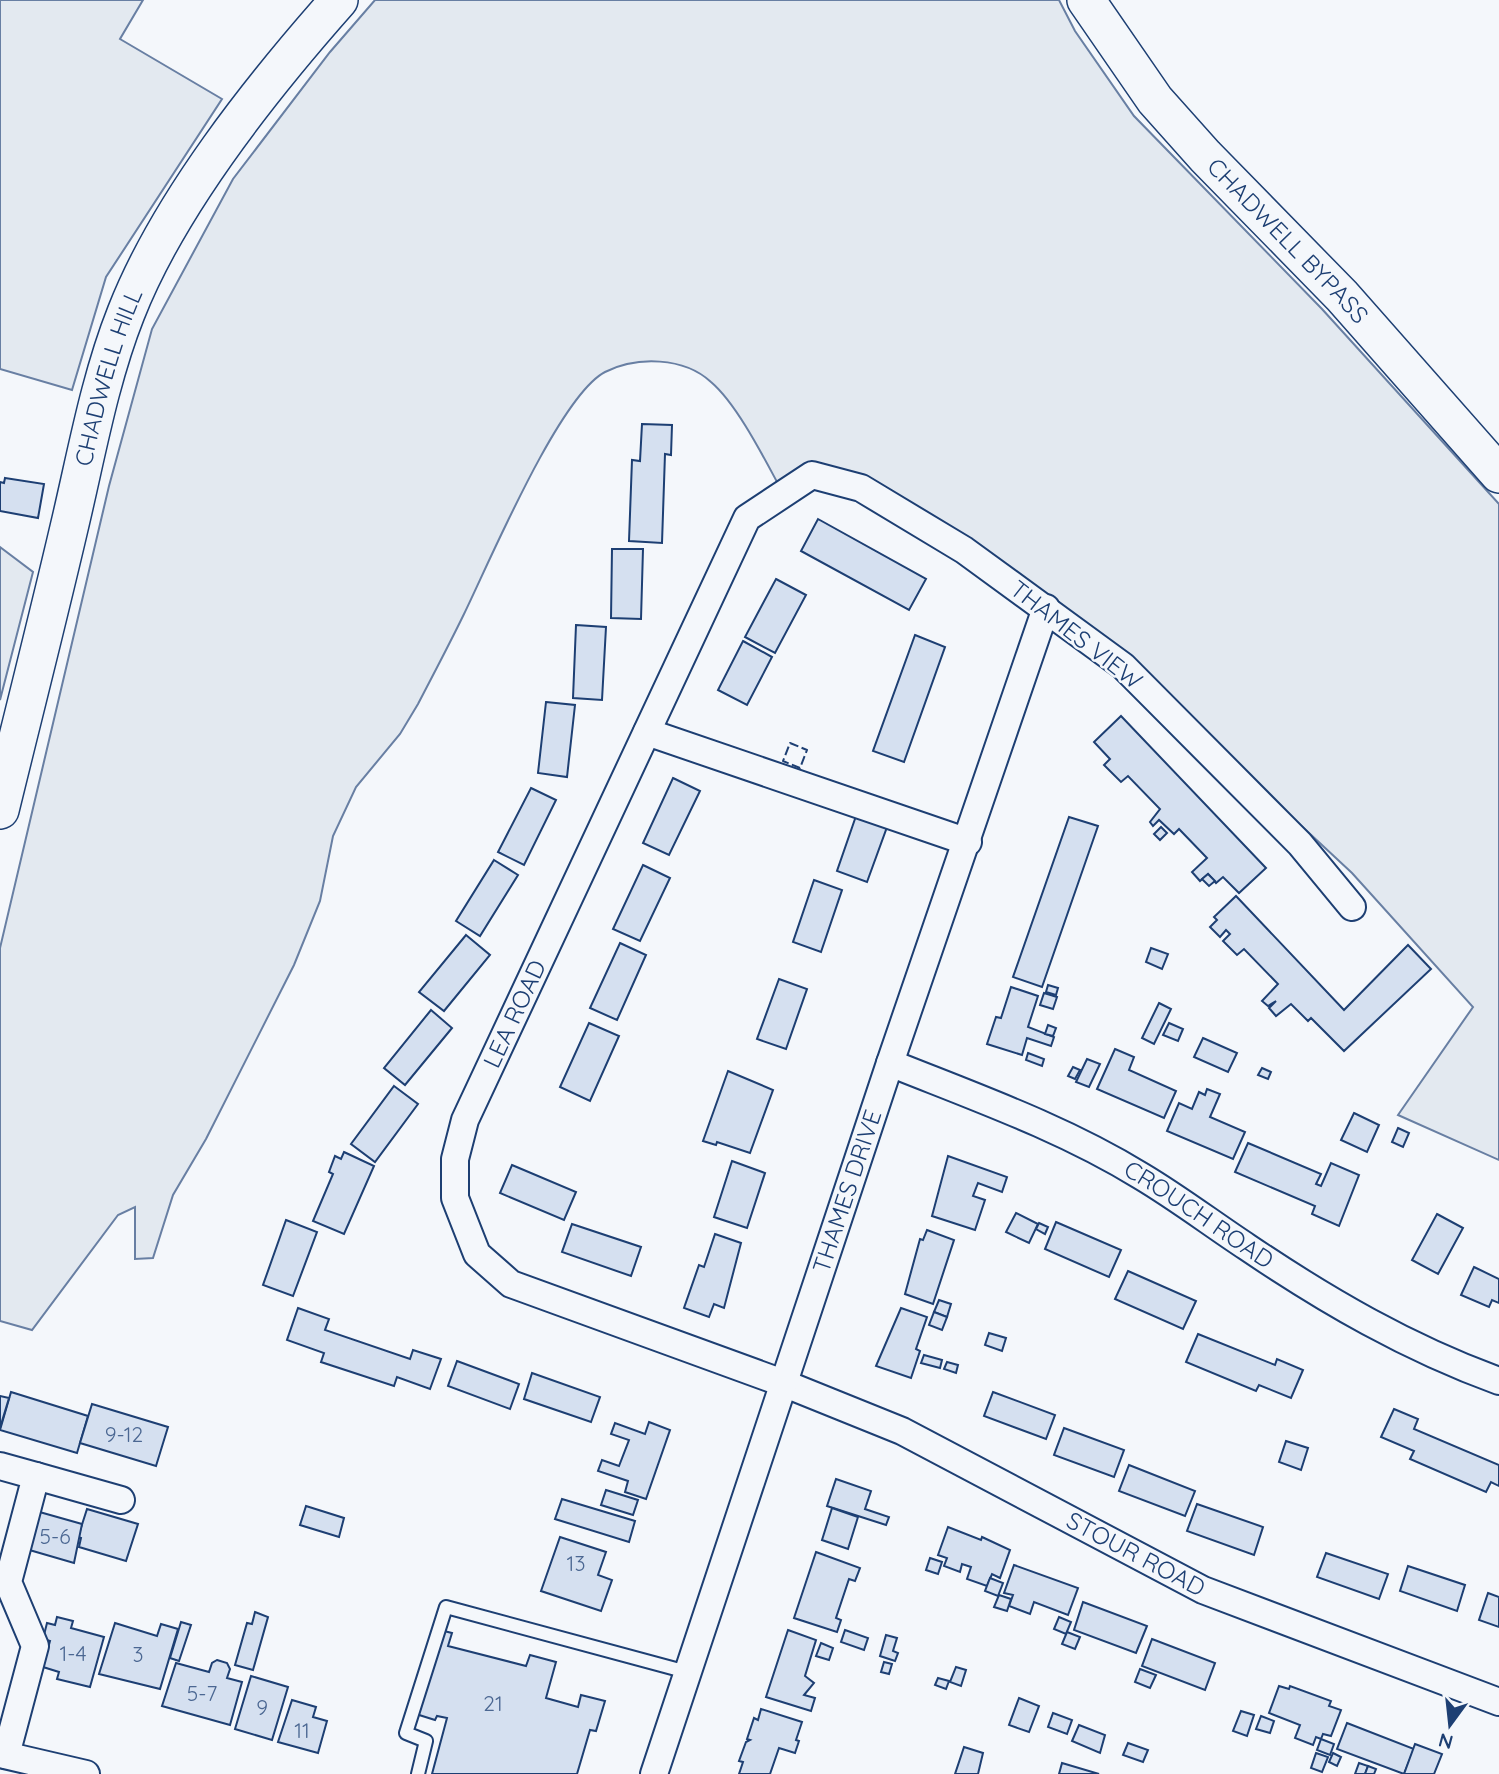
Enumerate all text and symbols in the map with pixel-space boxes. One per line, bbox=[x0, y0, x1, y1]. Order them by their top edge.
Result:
street label: CHADWELL BYPASS bbox=[1201, 151, 1375, 329]
street label: CHADWELL HILL bbox=[68, 284, 148, 469]
street label: THAMES VIEW bbox=[1004, 573, 1149, 695]
street label: LEA ROAD bbox=[476, 955, 552, 1072]
street label: THAMES DRIVE bbox=[805, 1106, 887, 1276]
street label: CROUCH ROAD bbox=[1119, 1153, 1280, 1274]
house number: 9-12 bbox=[105, 1421, 143, 1447]
street label: STOUR ROAD bbox=[1062, 1505, 1211, 1602]
house number: 5-6 bbox=[40, 1523, 70, 1549]
house number: 13 bbox=[567, 1550, 585, 1576]
house number: 1-4 bbox=[59, 1640, 87, 1666]
house number: 3 bbox=[132, 1641, 144, 1667]
house number: 5-7 bbox=[187, 1680, 217, 1706]
house number: 21 bbox=[483, 1690, 503, 1716]
north arrow bbox=[1415, 1690, 1485, 1760]
house number: 9 bbox=[256, 1694, 268, 1720]
house number: 11 bbox=[294, 1717, 310, 1743]
text: N bbox=[1436, 1728, 1455, 1755]

